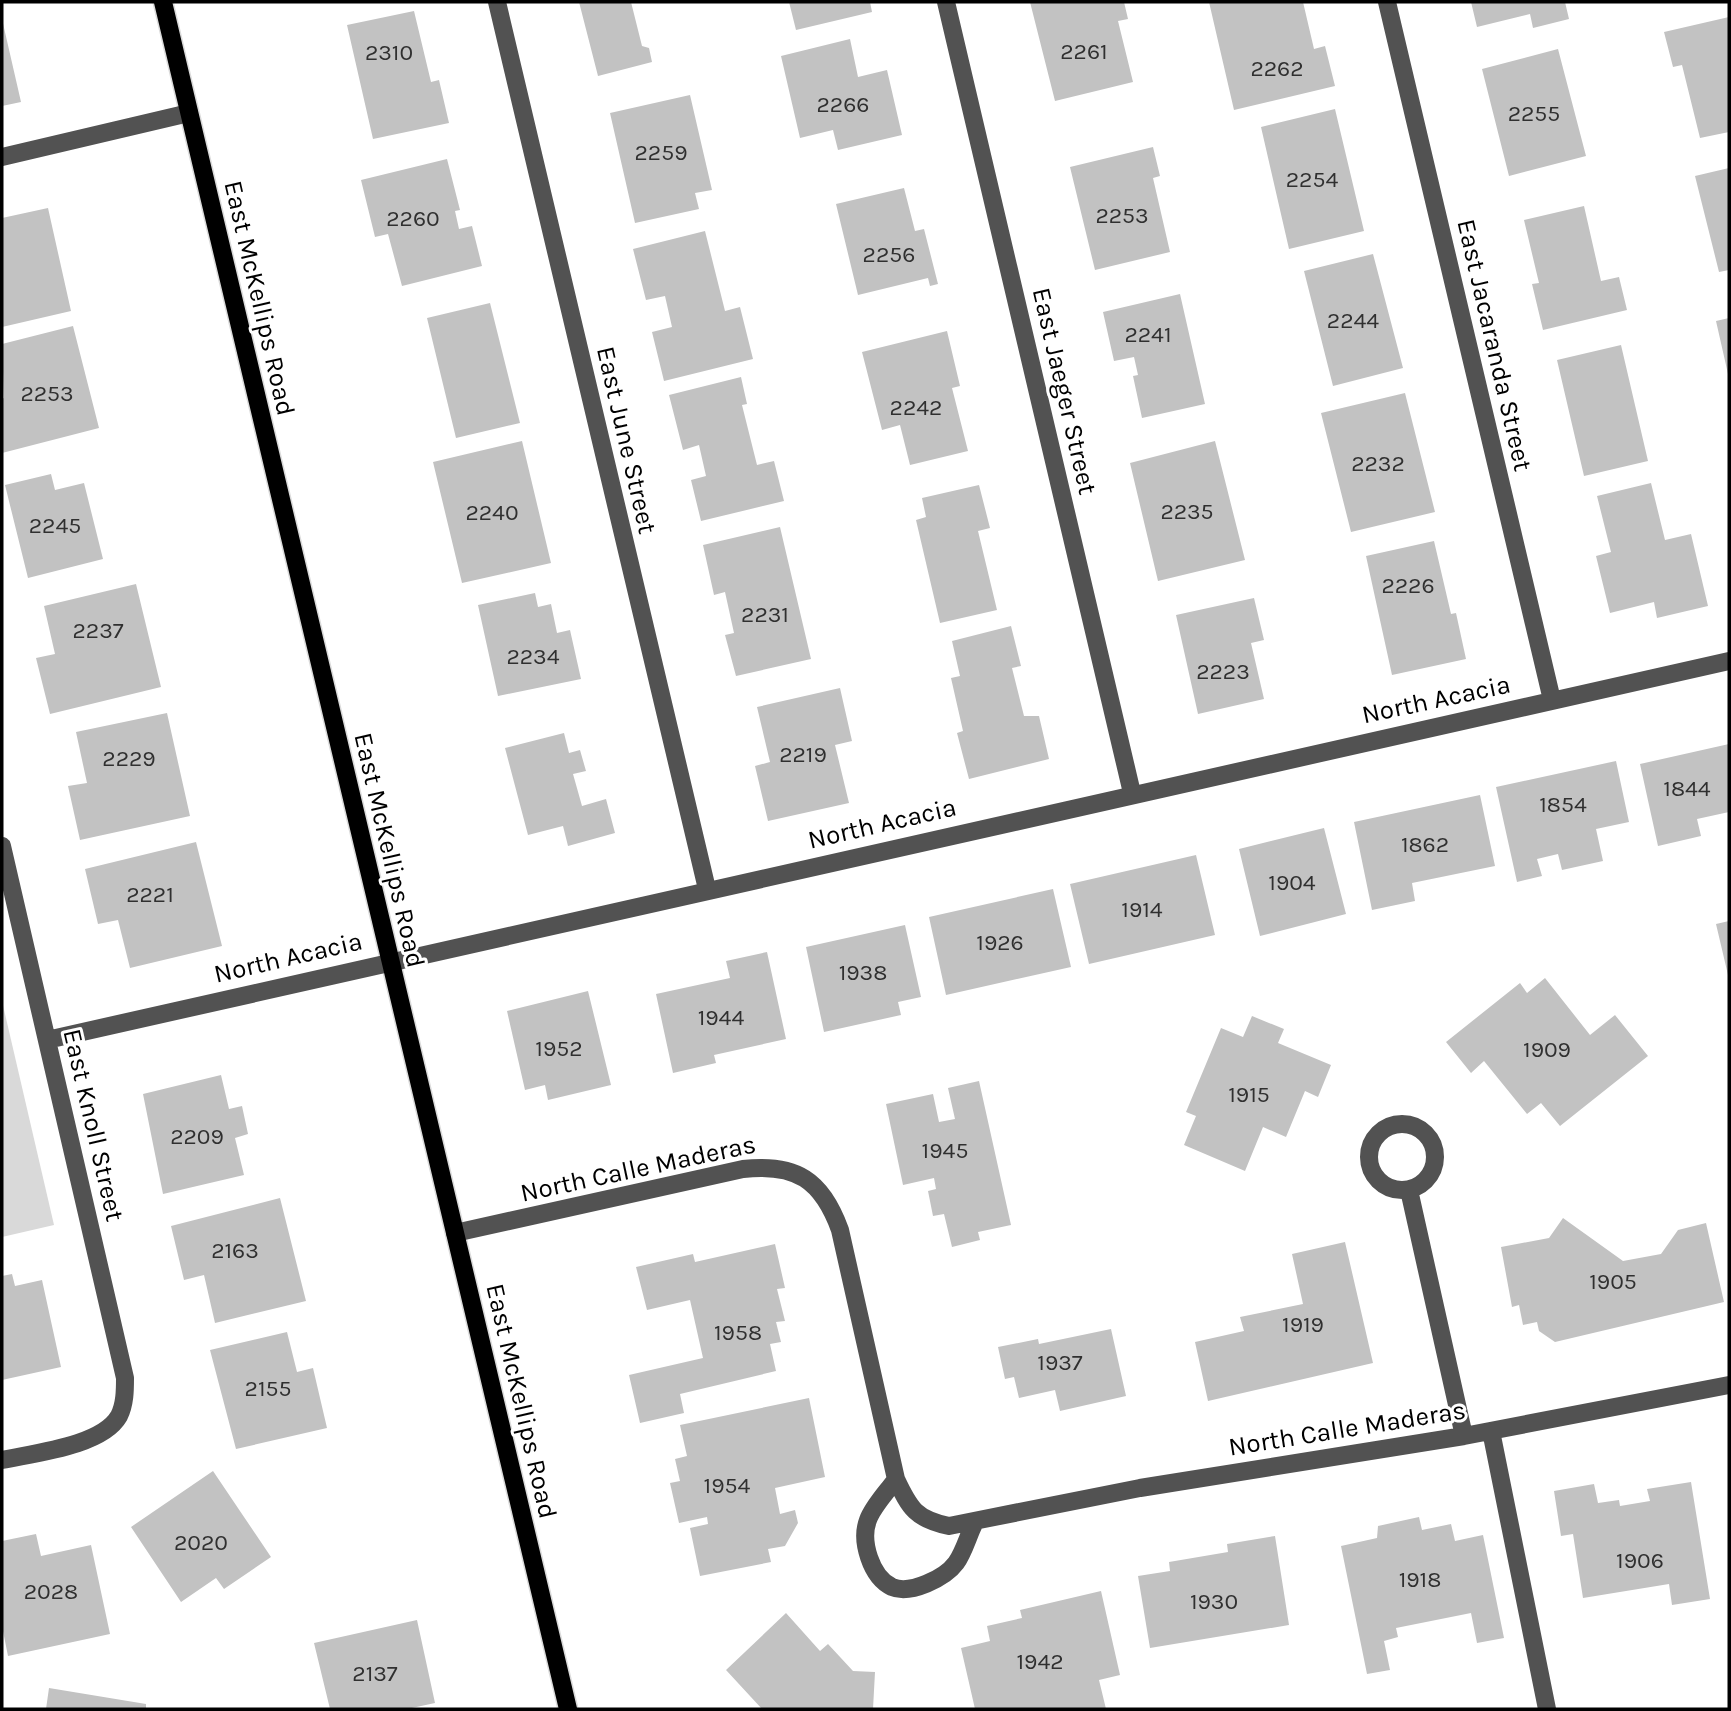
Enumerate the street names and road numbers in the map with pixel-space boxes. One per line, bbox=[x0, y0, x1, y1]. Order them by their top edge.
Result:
street label: East McKellips Road bbox=[217, 178, 302, 419]
street label: East Jacaranda Street bbox=[1450, 216, 1539, 474]
street label: East Jaeger Street bbox=[1026, 285, 1103, 498]
street label: East June Street bbox=[590, 343, 663, 537]
street label: North Acacia bbox=[1359, 669, 1513, 730]
street label: East McKellips Road bbox=[347, 730, 432, 971]
street label: North Acacia bbox=[805, 791, 959, 856]
street label: North Acacia bbox=[211, 925, 365, 990]
street label: East Knoll Street bbox=[56, 1026, 131, 1224]
street label: North Calle Maderas bbox=[518, 1128, 759, 1209]
street label: East McKellips Road bbox=[479, 1281, 564, 1522]
street label: North Calle Maderas bbox=[1226, 1394, 1468, 1463]

